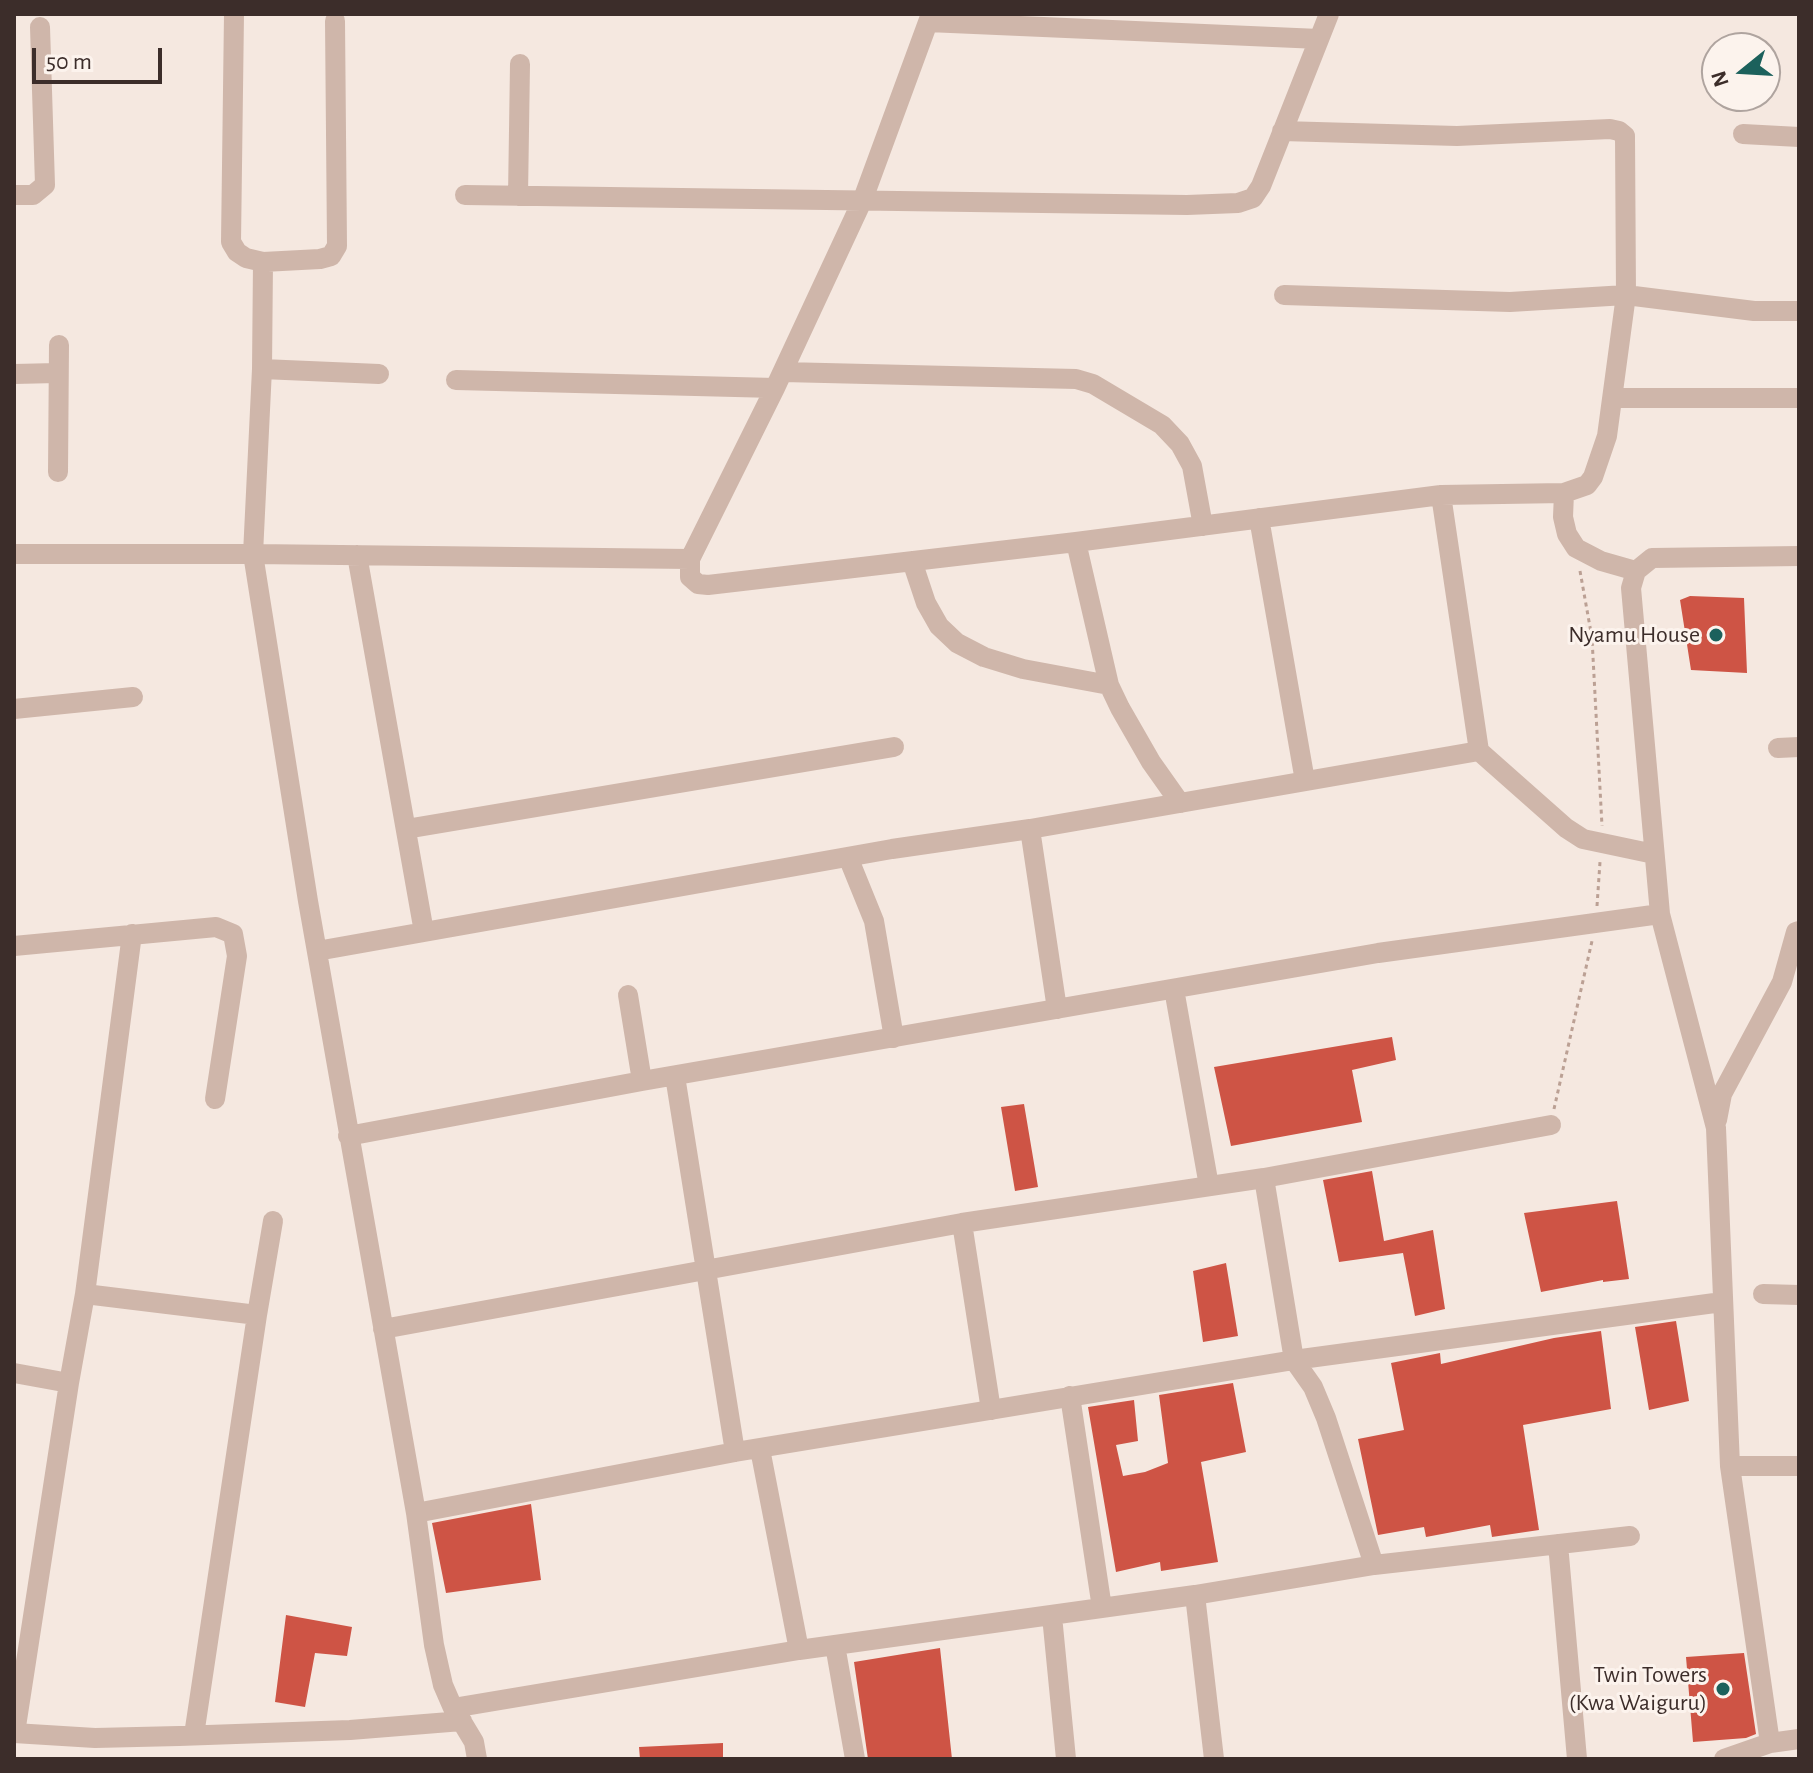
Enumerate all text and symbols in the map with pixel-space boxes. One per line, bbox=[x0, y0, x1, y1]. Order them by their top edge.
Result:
scale bar bbox=[36, 32, 166, 82]
north arrow bbox=[1701, 32, 1781, 112]
text: 50 m bbox=[46, 50, 92, 74]
text: N bbox=[1707, 68, 1733, 89]
place label: Nyamu House bbox=[1568, 621, 1700, 649]
marker: Nyamu House bbox=[1707, 626, 1725, 644]
place label: Twin Towers (Kwa Waiguru) bbox=[1569, 1661, 1707, 1717]
marker: Twin Towers (Kwa Waiguru) bbox=[1714, 1680, 1732, 1698]

